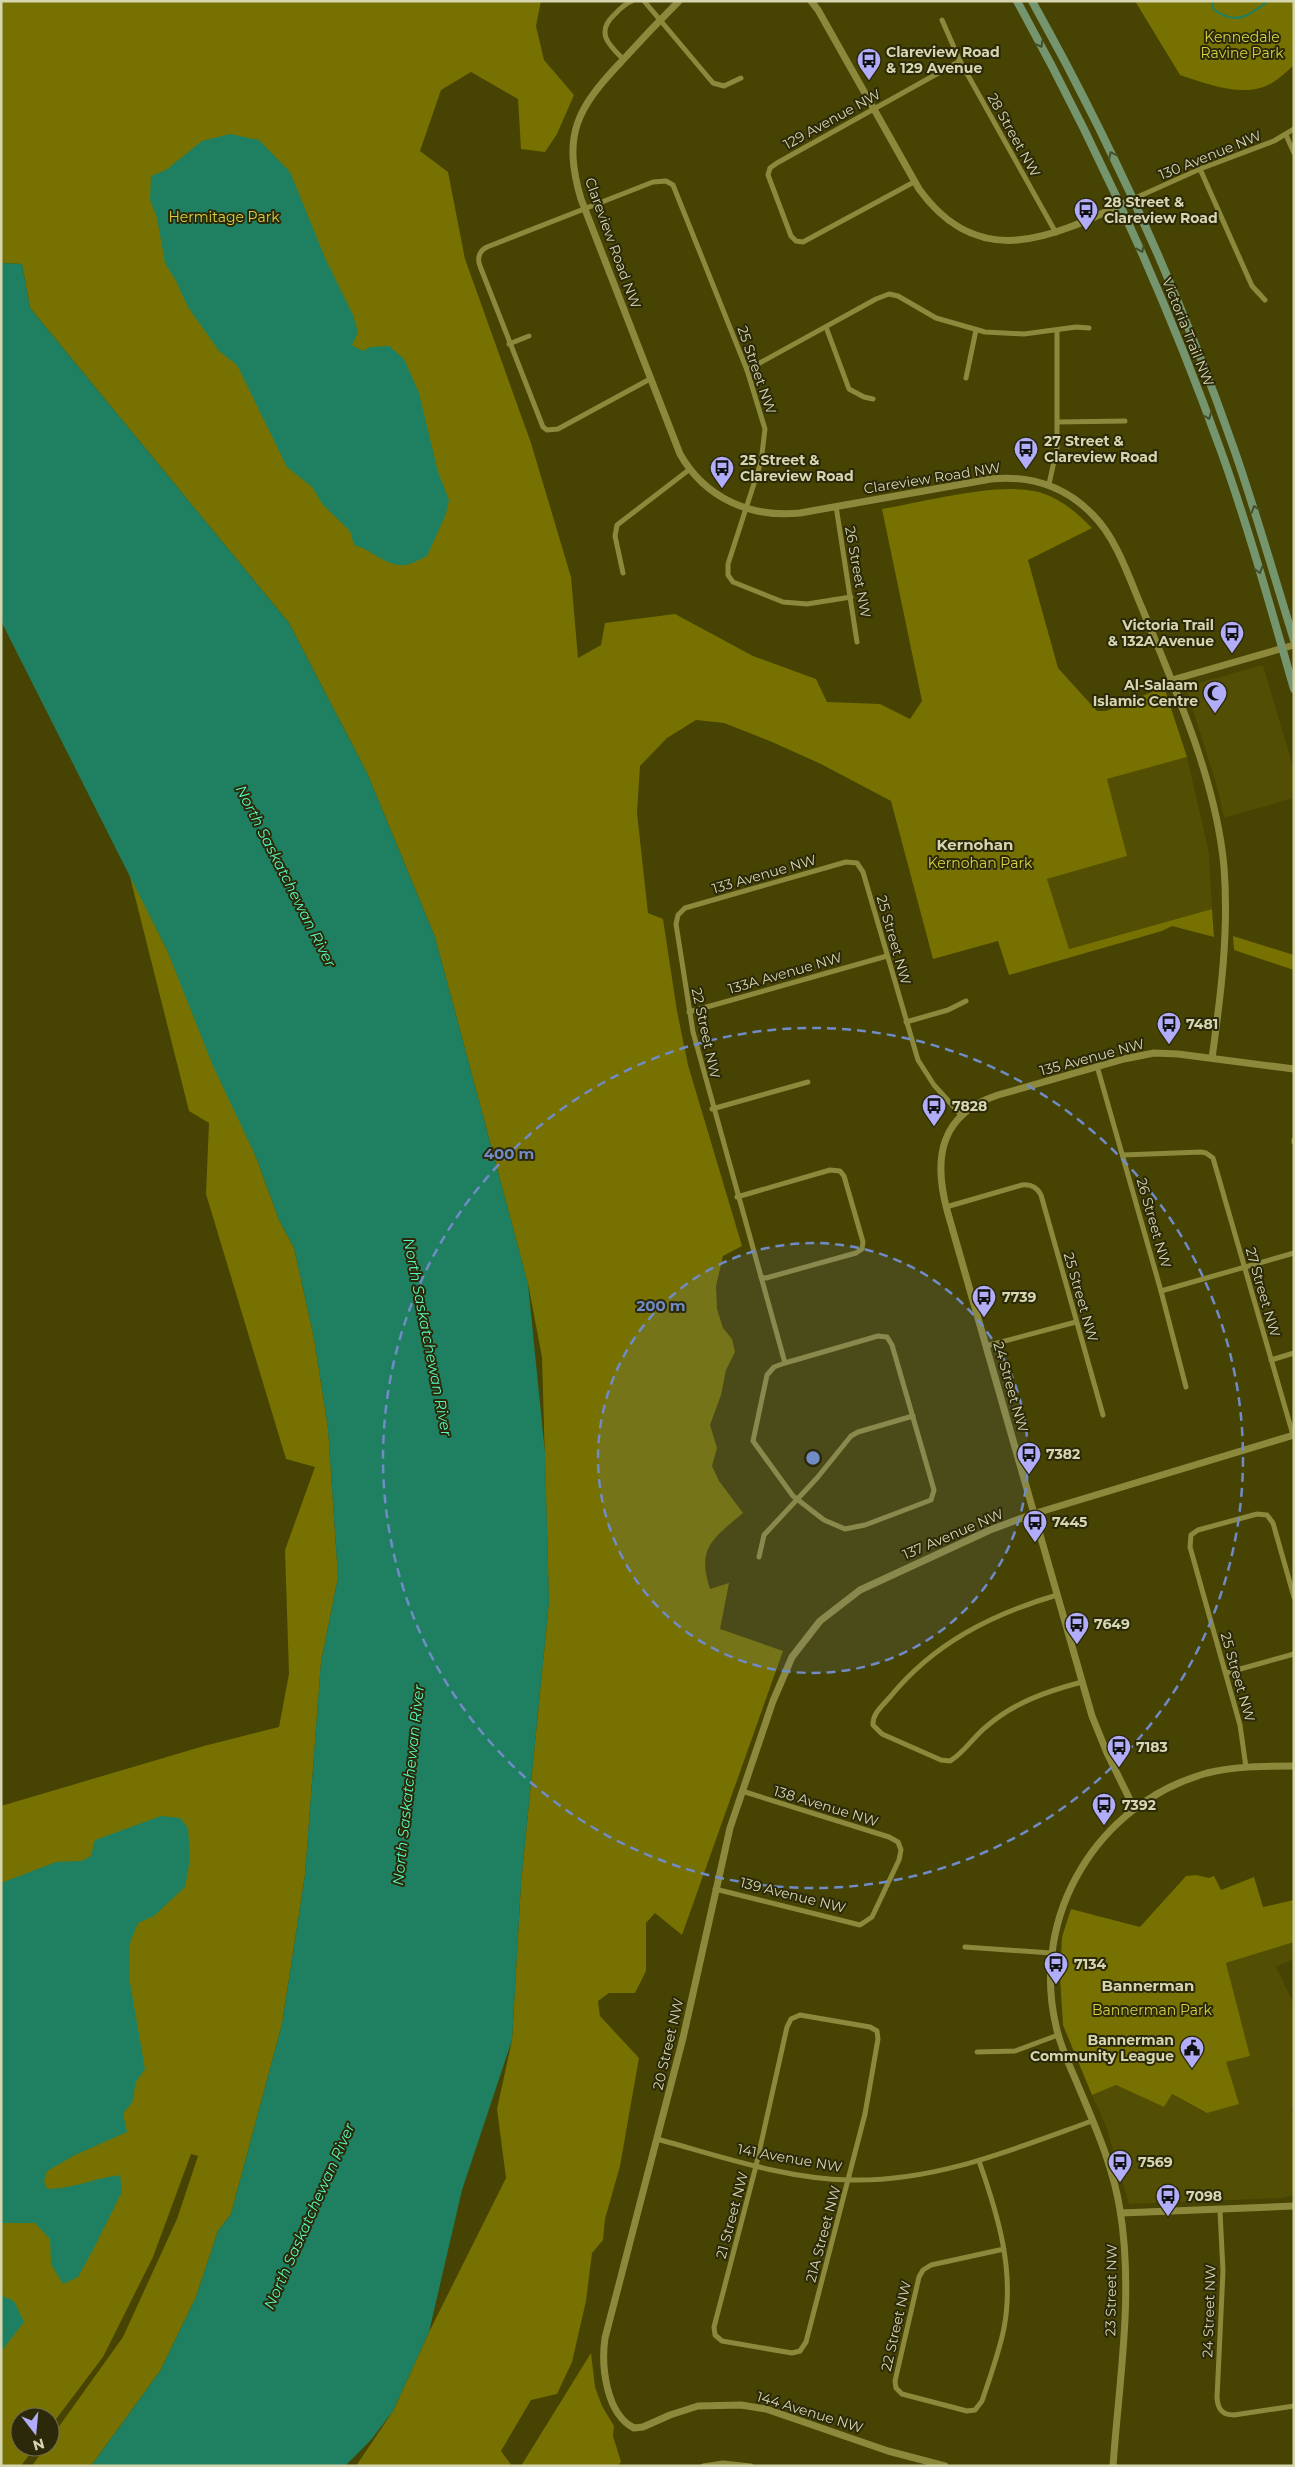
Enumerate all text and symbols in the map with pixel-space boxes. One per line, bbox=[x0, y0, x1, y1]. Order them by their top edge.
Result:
park label: Kennedale Ravine Park bbox=[1200, 28, 1284, 62]
one-way arrow bbox=[1034, 39, 1044, 48]
place label: Clareview Road & 129 Avenue bbox=[886, 43, 1000, 77]
bus stop icon: Clareview Road & 129 Avenue bbox=[856, 47, 882, 81]
street label: 129 Avenue NW bbox=[780, 85, 884, 153]
street label: 28 Street NW bbox=[984, 90, 1045, 181]
street label: 130 Avenue NW bbox=[1156, 126, 1264, 184]
one-way arrow bbox=[1108, 151, 1118, 160]
street label: Clareview Road NW bbox=[581, 175, 645, 311]
place label: 28 Street & Clareview Road bbox=[1104, 193, 1218, 227]
bus stop icon: 28 Street & Clareview Road bbox=[1073, 197, 1099, 231]
park label: Hermitage Park bbox=[168, 208, 280, 226]
one-way arrow bbox=[1134, 244, 1145, 253]
street label: Victoria Trail NW bbox=[1158, 275, 1218, 389]
street label: 25 Street NW bbox=[733, 323, 781, 417]
one-way arrow bbox=[1202, 411, 1212, 420]
place label: 27 Street & Clareview Road bbox=[1044, 432, 1158, 466]
bus stop icon: 27 Street & Clareview Road bbox=[1013, 436, 1039, 470]
place label: 25 Street & Clareview Road bbox=[740, 451, 854, 485]
bus stop icon: 25 Street & Clareview Road bbox=[709, 455, 735, 489]
street label: Clareview Road NW bbox=[862, 458, 1002, 498]
one-way arrow bbox=[1250, 506, 1260, 514]
street label: 26 Street NW bbox=[841, 525, 875, 620]
one-way arrow bbox=[1254, 566, 1264, 574]
place label: Victoria Trail & 132A Avenue bbox=[1108, 616, 1214, 650]
bus stop icon: Victoria Trail & 132A Avenue bbox=[1219, 620, 1245, 654]
place label: Al-Salaam Islamic Centre bbox=[1093, 676, 1198, 710]
mosque icon: Al-Salaam Islamic Centre bbox=[1202, 680, 1228, 714]
water label: North Saskatchewan River bbox=[232, 782, 341, 971]
district label: Kernohan bbox=[937, 835, 1013, 854]
street label: 133 Avenue NW bbox=[710, 850, 819, 897]
park label: Kernohan Park bbox=[928, 854, 1033, 872]
street label: 25 Street NW bbox=[873, 893, 915, 987]
street label: 133A Avenue NW bbox=[726, 948, 844, 998]
street label: 22 Street NW bbox=[688, 986, 724, 1080]
bus stop icon: 7481 bbox=[1156, 1011, 1182, 1045]
place label: 7481 bbox=[1186, 1015, 1218, 1033]
street label: 135 Avenue NW bbox=[1038, 1034, 1147, 1080]
bus stop icon: 7828 bbox=[921, 1093, 947, 1127]
place label: 7828 bbox=[952, 1097, 987, 1115]
text: 400 m bbox=[484, 1144, 534, 1163]
street label: 26 Street NW bbox=[1133, 1176, 1176, 1271]
water label: North Saskatchewan River bbox=[399, 1236, 457, 1439]
street label: 27 Street NW bbox=[1242, 1245, 1285, 1339]
street label: 25 Street NW bbox=[1060, 1250, 1102, 1344]
bus stop icon: 7739 bbox=[971, 1284, 997, 1318]
place label: 7739 bbox=[1002, 1288, 1037, 1306]
text: 200 m bbox=[636, 1296, 686, 1315]
street label: 24 Street NW bbox=[989, 1340, 1033, 1435]
bus stop icon: 7382 bbox=[1016, 1441, 1042, 1475]
place label: 7382 bbox=[1046, 1445, 1080, 1463]
centre of rings bbox=[804, 1449, 822, 1467]
street label: 137 Avenue NW bbox=[900, 1504, 1007, 1563]
bus stop icon: 7445 bbox=[1022, 1509, 1048, 1543]
place label: 7445 bbox=[1052, 1513, 1087, 1531]
bus stop icon: 7649 bbox=[1064, 1611, 1090, 1645]
place label: 7649 bbox=[1094, 1615, 1130, 1633]
street label: 25 Street NW bbox=[1217, 1630, 1259, 1724]
water label: North Saskatchewan River bbox=[388, 1683, 428, 1886]
bus stop icon: 7183 bbox=[1106, 1734, 1132, 1768]
place label: 7183 bbox=[1136, 1738, 1168, 1756]
street label: 138 Avenue NW bbox=[771, 1781, 881, 1831]
bus stop icon: 7392 bbox=[1091, 1792, 1117, 1826]
place label: 7392 bbox=[1122, 1796, 1156, 1814]
street label: 139 Avenue NW bbox=[738, 1873, 848, 1917]
bus stop icon: 7134 bbox=[1043, 1951, 1069, 1985]
place label: 7134 bbox=[1074, 1955, 1107, 1973]
district label: Bannerman bbox=[1102, 1976, 1194, 1995]
street label: 20 Street NW bbox=[649, 1996, 687, 2092]
park label: Bannerman Park bbox=[1092, 2001, 1213, 2019]
place label: Bannerman Community League bbox=[1030, 2031, 1174, 2065]
public building icon: Bannerman Community League bbox=[1179, 2035, 1205, 2069]
water label: North Saskatchewan River bbox=[259, 2119, 359, 2312]
street label: 141 Avenue NW bbox=[736, 2140, 844, 2176]
bus stop icon: 7569 bbox=[1107, 2149, 1133, 2183]
place label: 7569 bbox=[1138, 2153, 1173, 2171]
street label: 21 Street NW bbox=[712, 2169, 752, 2261]
street label: 21A Street NW bbox=[801, 2183, 845, 2284]
bus stop icon: 7098 bbox=[1155, 2183, 1181, 2217]
place label: 7098 bbox=[1186, 2187, 1222, 2205]
street label: 23 Street NW bbox=[1101, 2243, 1121, 2336]
street label: 24 Street NW bbox=[1198, 2264, 1220, 2358]
street label: 22 Street NW bbox=[877, 2279, 915, 2373]
street label: 144 Avenue NW bbox=[755, 2387, 866, 2437]
north arrow bbox=[10, 2407, 60, 2457]
text: N bbox=[31, 2434, 47, 2455]

